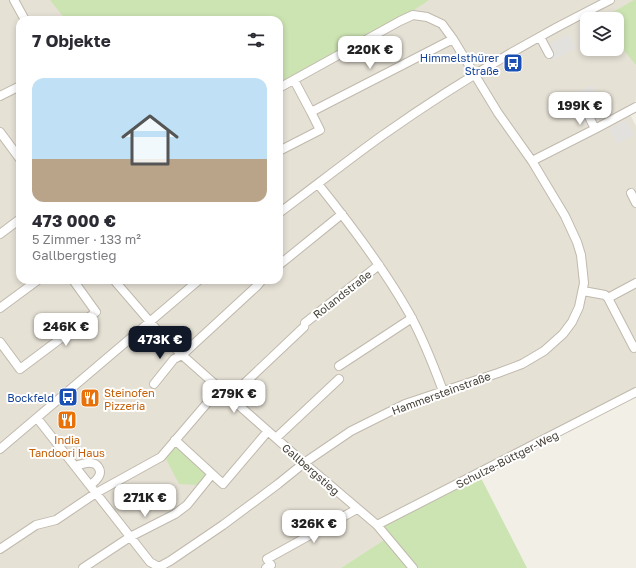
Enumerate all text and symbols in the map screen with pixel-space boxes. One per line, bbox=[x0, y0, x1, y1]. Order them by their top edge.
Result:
map controls bbox=[580, 12, 624, 56]
button: layers bbox=[580, 12, 624, 56]
icon: filters bbox=[245, 29, 267, 51]
text: 7 Objekte bbox=[32, 30, 111, 51]
pin: 220K € bbox=[337, 36, 403, 70]
text: 220K € bbox=[347, 41, 393, 57]
place label: Himmelsthürer Straße bbox=[420, 51, 500, 77]
bus stop icon: Himmelsthürer Straße bbox=[502, 52, 524, 74]
pin: 199K € bbox=[547, 92, 613, 126]
text: 199K € bbox=[557, 97, 603, 113]
icon: home bbox=[114, 104, 186, 176]
text: 473 000 € bbox=[32, 210, 116, 231]
text: 5 Zimmer · 133 m² bbox=[32, 231, 141, 247]
text: Gallbergstieg bbox=[32, 247, 116, 263]
street label: Rolandstraße bbox=[310, 267, 374, 321]
pin: 246K € bbox=[33, 313, 99, 347]
text: 246K € bbox=[43, 318, 89, 334]
pin: 473K € bbox=[127, 326, 193, 360]
text: 473K € bbox=[138, 331, 182, 347]
street label: Hammersteinstraße bbox=[390, 369, 492, 417]
pin: 279K € bbox=[201, 380, 267, 414]
text: 279K € bbox=[211, 385, 257, 401]
bus stop icon: Bockfeld bbox=[57, 386, 79, 408]
place label: Steinofen Pizzeria bbox=[104, 386, 155, 412]
restaurant icon: Steinofen Pizzeria bbox=[79, 387, 101, 409]
place label: Bockfeld bbox=[7, 391, 54, 404]
restaurant icon: India Tandoori Haus bbox=[56, 409, 78, 431]
street label: Schulze-Büttger-Weg bbox=[454, 428, 560, 490]
place label: India Tandoori Haus bbox=[29, 433, 105, 459]
street label: Gallbergstieg bbox=[280, 441, 342, 497]
pin: 271K € bbox=[112, 484, 178, 518]
text: 271K € bbox=[123, 489, 167, 505]
pin: 326K € bbox=[281, 510, 347, 544]
text: 326K € bbox=[291, 515, 337, 531]

